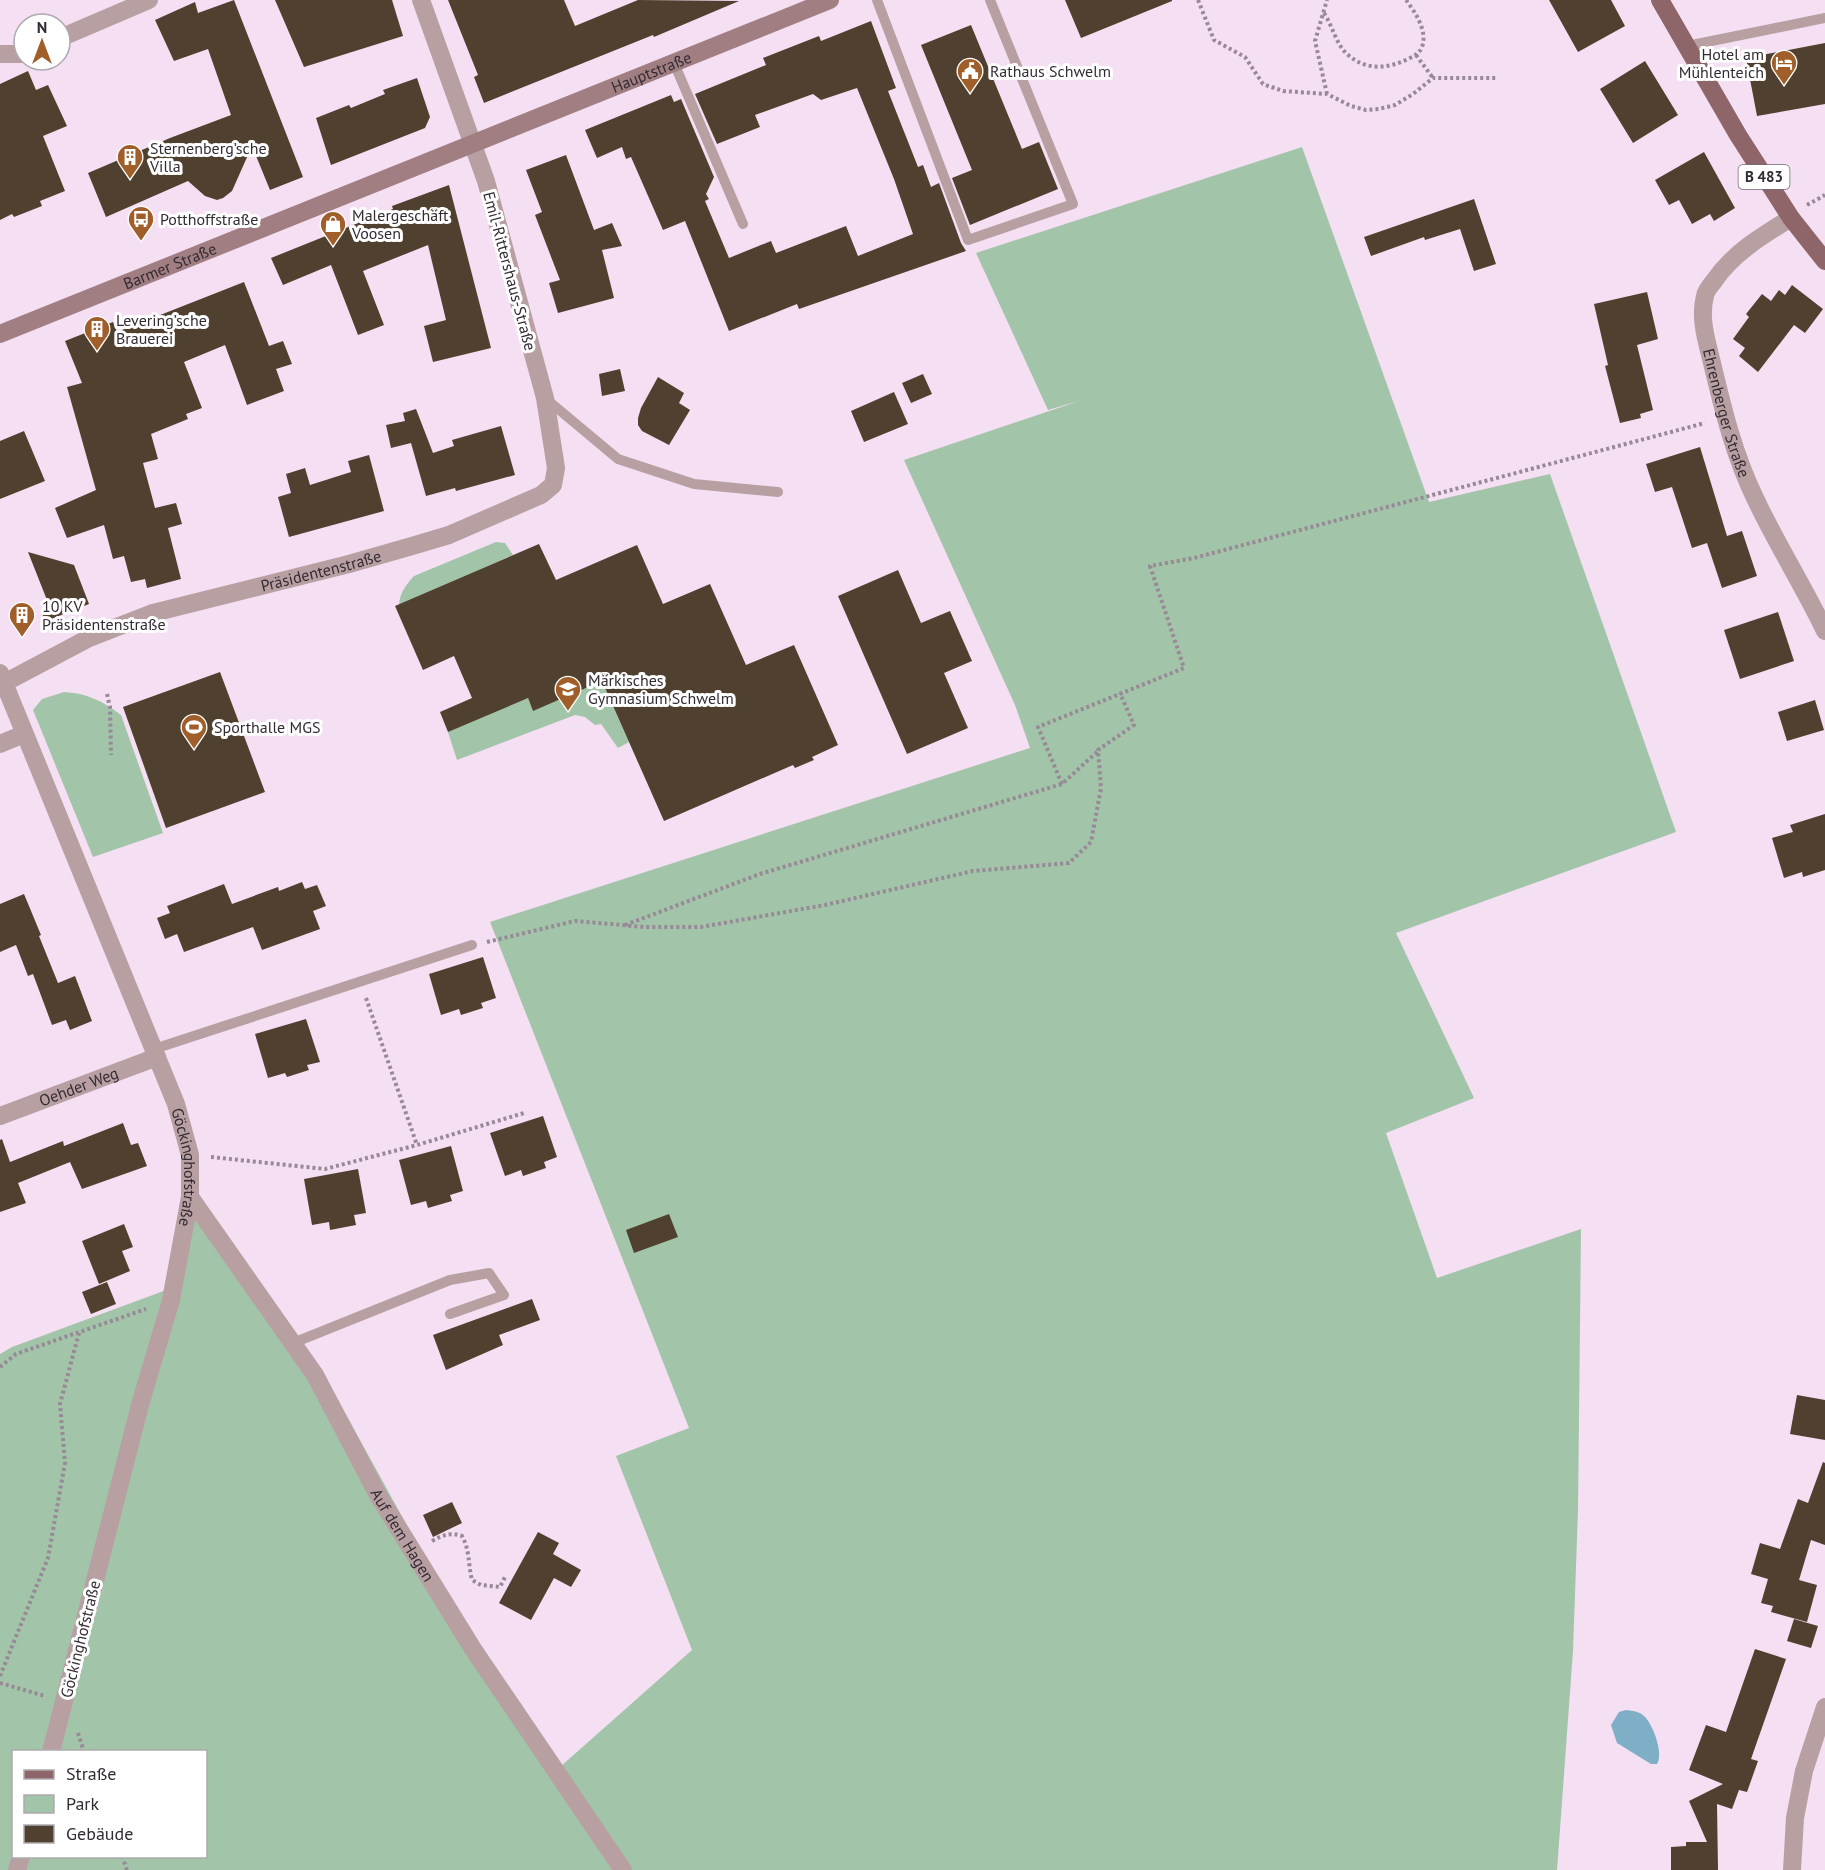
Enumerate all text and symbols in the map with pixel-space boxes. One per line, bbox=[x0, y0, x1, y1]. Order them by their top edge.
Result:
north arrow bbox=[12, 12, 72, 72]
text: N bbox=[37, 17, 47, 37]
place label: Hotel am Mühlenteich bbox=[1679, 44, 1764, 82]
street label: Hauptstraße bbox=[608, 47, 694, 97]
hotel icon: Hotel am Mühlenteich bbox=[1769, 48, 1799, 86]
public building icon: Rathaus Schwelm bbox=[955, 56, 985, 94]
place label: Rathaus Schwelm bbox=[990, 61, 1111, 81]
place label: Sternenberg’sche Villa bbox=[149, 138, 267, 176]
building icon: Sternenberg’sche Villa bbox=[115, 142, 145, 180]
road number: B 483 bbox=[1738, 165, 1790, 189]
street label: Emil-Rittershaus-Straße bbox=[479, 189, 541, 353]
bus stop icon: Potthoffstraße bbox=[126, 204, 156, 242]
place label: Malergeschäft Voosen bbox=[351, 205, 449, 243]
place label: Potthoffstraße bbox=[160, 209, 258, 229]
shop icon: Malergeschäft Voosen bbox=[318, 209, 348, 247]
street label: Barmer Straße bbox=[120, 238, 219, 293]
place label: Levering’sche Brauerei bbox=[116, 310, 207, 348]
building icon: Levering’sche Brauerei bbox=[82, 314, 112, 352]
street label: Ehrenberger Straße bbox=[1699, 346, 1755, 480]
street label: Präsidentenstraße bbox=[259, 545, 383, 596]
place label: 10 KV Präsidentenstraße bbox=[42, 596, 166, 634]
building icon: 10 KV Präsidentenstraße bbox=[7, 600, 37, 638]
place label: Märkisches Gymnasium Schwelm bbox=[588, 670, 734, 708]
school or university icon: Märkisches Gymnasium Schwelm bbox=[553, 674, 583, 712]
sports icon: Sporthalle MGS bbox=[179, 712, 209, 750]
place label: Sporthalle MGS bbox=[214, 717, 320, 737]
street label: Oehder Weg bbox=[36, 1062, 121, 1110]
street label: Göckinghofstraße bbox=[167, 1105, 200, 1228]
street label: Auf dem Hagen bbox=[366, 1485, 439, 1585]
street label: Göckinghofstraße bbox=[56, 1578, 104, 1700]
legend bbox=[12, 1750, 207, 1858]
text: Straße bbox=[66, 1762, 117, 1785]
text: Park bbox=[66, 1792, 99, 1815]
text: Gebäude bbox=[66, 1822, 133, 1845]

